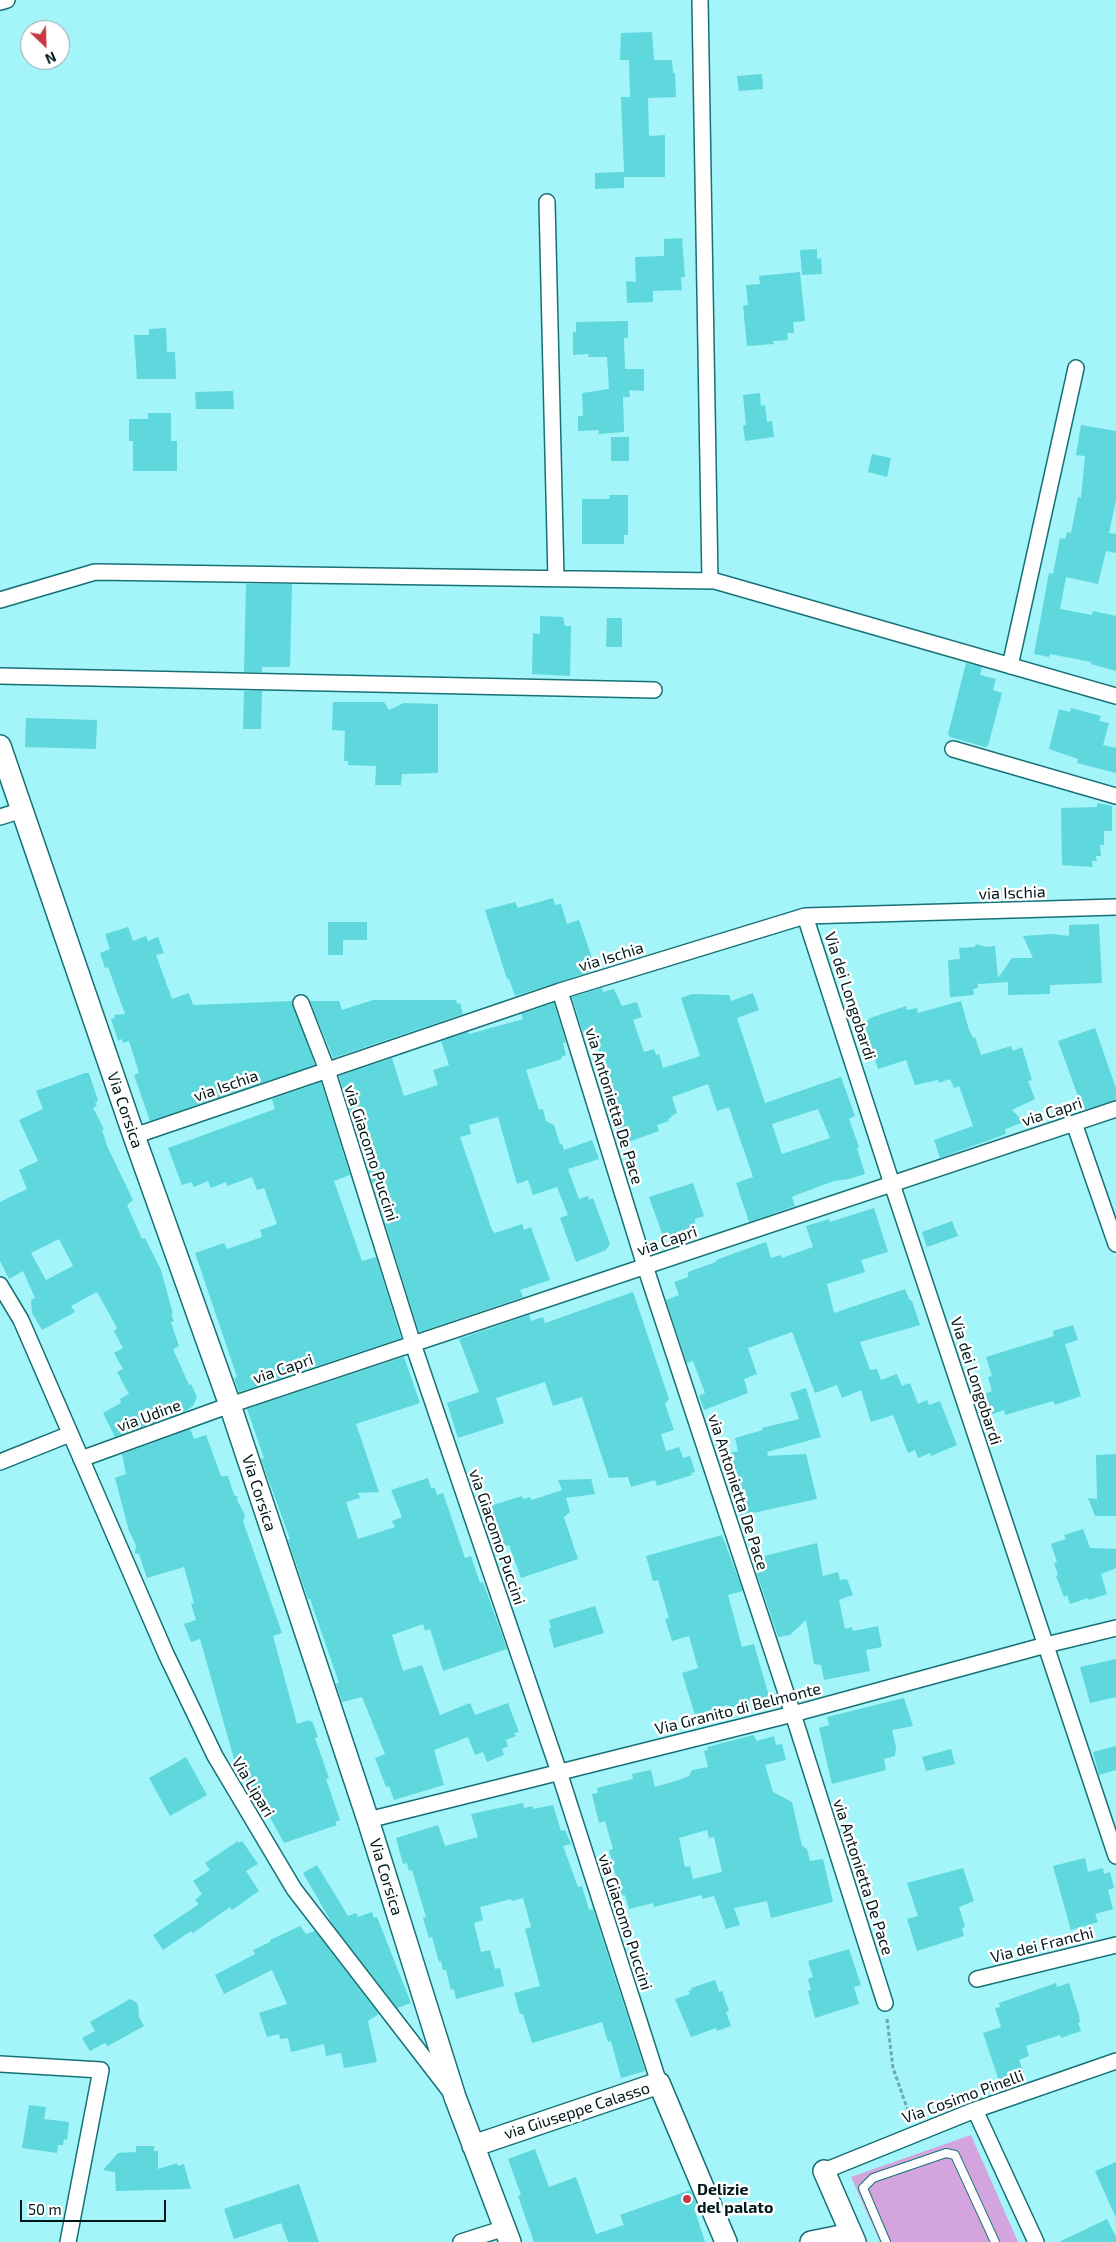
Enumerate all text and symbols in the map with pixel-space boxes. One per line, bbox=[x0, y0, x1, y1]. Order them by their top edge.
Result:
north arrow bbox=[20, 20, 70, 70]
text: N bbox=[43, 48, 59, 68]
street label: via Ischia bbox=[978, 882, 1046, 904]
street label: Via dei Longobardi bbox=[820, 930, 880, 1062]
street label: via Ischia bbox=[576, 938, 646, 976]
street label: via Antonietta De Pace bbox=[581, 1025, 647, 1187]
street label: via Ischia bbox=[191, 1066, 261, 1106]
street label: Via Corsica bbox=[103, 1069, 147, 1151]
street label: via Giacomo Puccini bbox=[340, 1082, 402, 1224]
street label: via Capri bbox=[1019, 1093, 1085, 1131]
street label: via Capri bbox=[634, 1222, 700, 1260]
street label: Via dei Longobardi bbox=[946, 1315, 1006, 1447]
street label: via Capri bbox=[250, 1350, 316, 1388]
street label: via Udine bbox=[114, 1396, 184, 1436]
street label: via Antonietta De Pace bbox=[704, 1412, 772, 1572]
street label: Via Corsica bbox=[238, 1452, 280, 1534]
street label: via Giacomo Puccini bbox=[465, 1467, 529, 1607]
street label: Via Granito di Belmonte bbox=[653, 1679, 823, 1739]
street label: Via Lipari bbox=[228, 1753, 278, 1821]
street label: via Antonietta De Pace bbox=[829, 1797, 897, 1957]
street label: Via Corsica bbox=[365, 1836, 407, 1918]
street label: via Giacomo Puccini bbox=[594, 1851, 656, 1993]
street label: Via dei Franchi bbox=[989, 1923, 1095, 1967]
street label: Via Cosimo Pinelli bbox=[900, 2066, 1026, 2128]
street label: via Giuseppe Calasso bbox=[502, 2078, 652, 2144]
place label: Delizie del palato bbox=[697, 2180, 773, 2218]
scale bar bbox=[22, 2190, 169, 2222]
marker: Delizie del palato bbox=[681, 2193, 693, 2205]
text: 50 m bbox=[28, 2200, 62, 2218]

